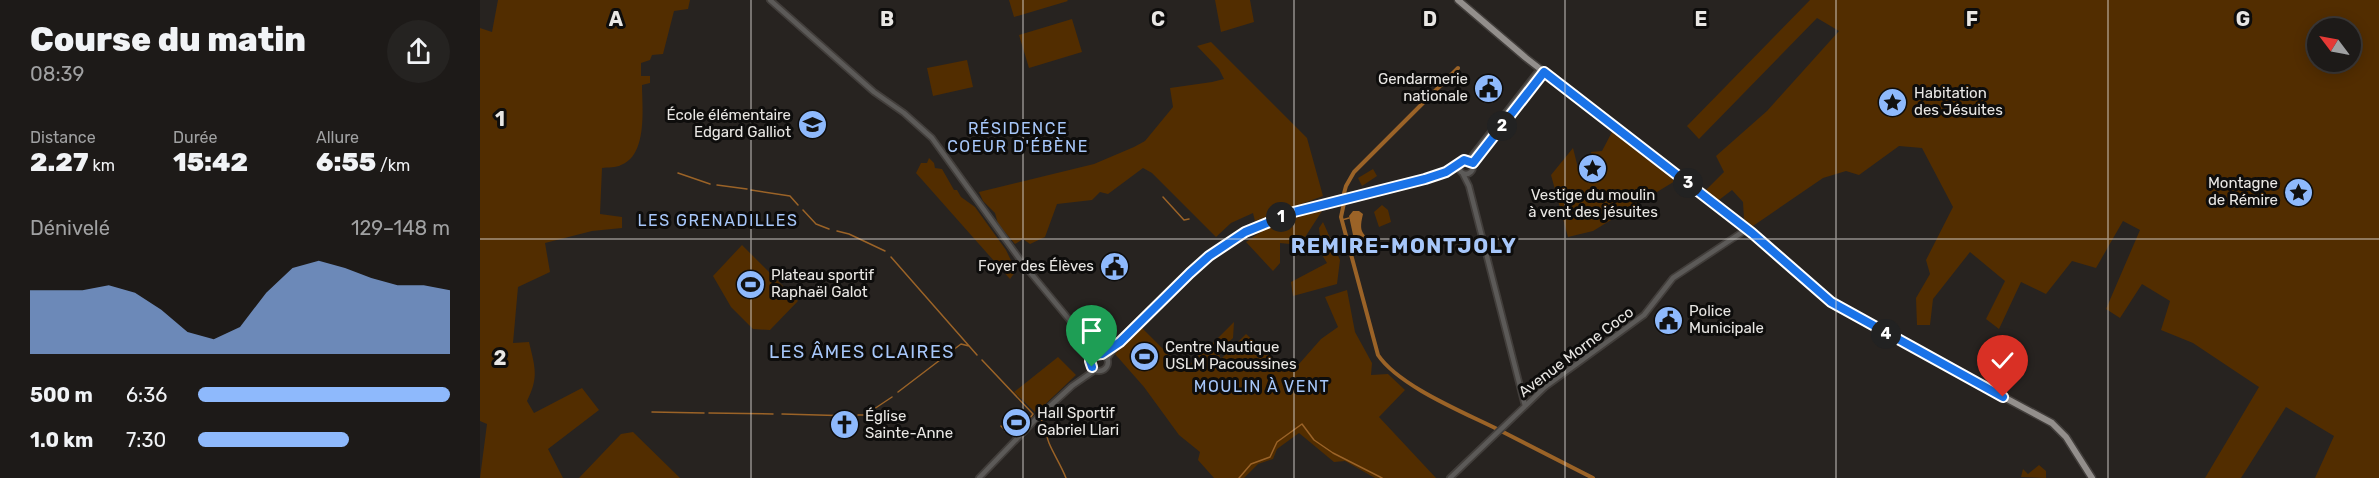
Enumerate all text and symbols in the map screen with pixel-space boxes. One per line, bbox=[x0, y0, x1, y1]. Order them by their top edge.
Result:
text: A bbox=[609, 7, 624, 31]
text: B bbox=[880, 7, 894, 31]
text: C bbox=[1151, 7, 1165, 31]
text: D bbox=[1423, 7, 1437, 31]
text: E bbox=[1695, 7, 1707, 31]
text: F bbox=[1966, 7, 1978, 31]
text: G bbox=[2236, 7, 2250, 31]
north arrow bbox=[2307, 18, 2361, 72]
map controls bbox=[2307, 18, 2361, 72]
text: Course du matin bbox=[30, 20, 306, 59]
button: share bbox=[387, 20, 450, 83]
text: 08:39 bbox=[30, 62, 84, 86]
place label: Gendarmerie nationale bbox=[1378, 70, 1468, 105]
public building icon: Gendarmerie nationale bbox=[1473, 72, 1505, 104]
place label: Habitation des Jésuites bbox=[1914, 84, 2003, 119]
place icon: Habitation des Jésuites bbox=[1877, 86, 1909, 118]
place label: École élémentaire Edgard Galliot bbox=[666, 106, 791, 141]
text: 1 bbox=[495, 107, 505, 131]
school or university icon: École élémentaire Edgard Galliot bbox=[796, 108, 828, 140]
pin: 2 bbox=[1487, 111, 1517, 141]
text: 2 bbox=[1497, 116, 1507, 135]
district label: RÉSIDENCE COEUR D'ÉBÈNE bbox=[947, 119, 1089, 156]
text: Distance bbox=[30, 128, 96, 147]
text: Durée bbox=[173, 128, 218, 147]
text: Allure bbox=[316, 128, 359, 147]
text: 2.27 bbox=[30, 147, 89, 178]
text: 15:42 bbox=[173, 147, 248, 178]
text: 6:55 bbox=[316, 147, 376, 178]
place icon: Vestige du moulin à vent des jésuites bbox=[1577, 152, 1609, 184]
text: km bbox=[89, 156, 115, 175]
text: /km bbox=[376, 156, 410, 175]
pin: 3 bbox=[1673, 168, 1703, 198]
text: 3 bbox=[1683, 173, 1693, 192]
place label: Montagne de Rémire bbox=[2208, 174, 2278, 209]
place icon: Montagne de Rémire bbox=[2283, 176, 2315, 208]
place label: Vestige du moulin à vent des jésuites bbox=[1528, 186, 1658, 221]
pin: 1 bbox=[1266, 202, 1296, 232]
text: 1 bbox=[1277, 207, 1285, 226]
district label: LES GRENADILLES bbox=[637, 211, 799, 230]
text: Dénivelé bbox=[30, 216, 110, 240]
text: 129–148 m bbox=[351, 216, 450, 240]
district label: REMIRE-MONTJOLY bbox=[1291, 233, 1517, 258]
public building icon: Foyer des Élèves bbox=[1099, 250, 1131, 282]
place label: Foyer des Élèves bbox=[978, 257, 1094, 275]
place label: Plateau sportif Raphaël Galot bbox=[771, 266, 874, 301]
sports icon: Plateau sportif Raphaël Galot bbox=[734, 268, 766, 300]
place label: Police Municipale bbox=[1689, 302, 1764, 337]
street label: Avenue Morne Coco bbox=[1515, 303, 1637, 401]
public building icon: Police Municipale bbox=[1652, 304, 1684, 336]
pin bbox=[1066, 305, 1117, 367]
icon: arrive bbox=[1075, 314, 1108, 347]
pin: 4 bbox=[1871, 319, 1901, 349]
text: 4 bbox=[1881, 324, 1891, 343]
pin bbox=[1977, 335, 2028, 397]
place label: Centre Nautique USLM Pacoussines bbox=[1165, 338, 1297, 373]
sports icon: Centre Nautique USLM Pacoussines bbox=[1128, 340, 1160, 372]
district label: LES ÂMES CLAIRES bbox=[769, 341, 955, 363]
icon: check bbox=[1986, 344, 2019, 377]
text: 2 bbox=[494, 346, 507, 370]
district label: MOULIN À VENT bbox=[1194, 377, 1330, 396]
text: 500 m bbox=[30, 383, 93, 407]
text: 6:36 bbox=[126, 383, 167, 407]
place label: Hall Sportif Gabriel Llari bbox=[1037, 404, 1119, 439]
sports icon: Hall Sportif Gabriel Llari bbox=[1000, 406, 1032, 438]
place label: Église Sainte-Anne bbox=[865, 407, 953, 442]
church icon: Église Sainte-Anne bbox=[828, 409, 860, 441]
text: 1.0 km bbox=[30, 428, 93, 452]
text: 7:30 bbox=[126, 428, 166, 452]

